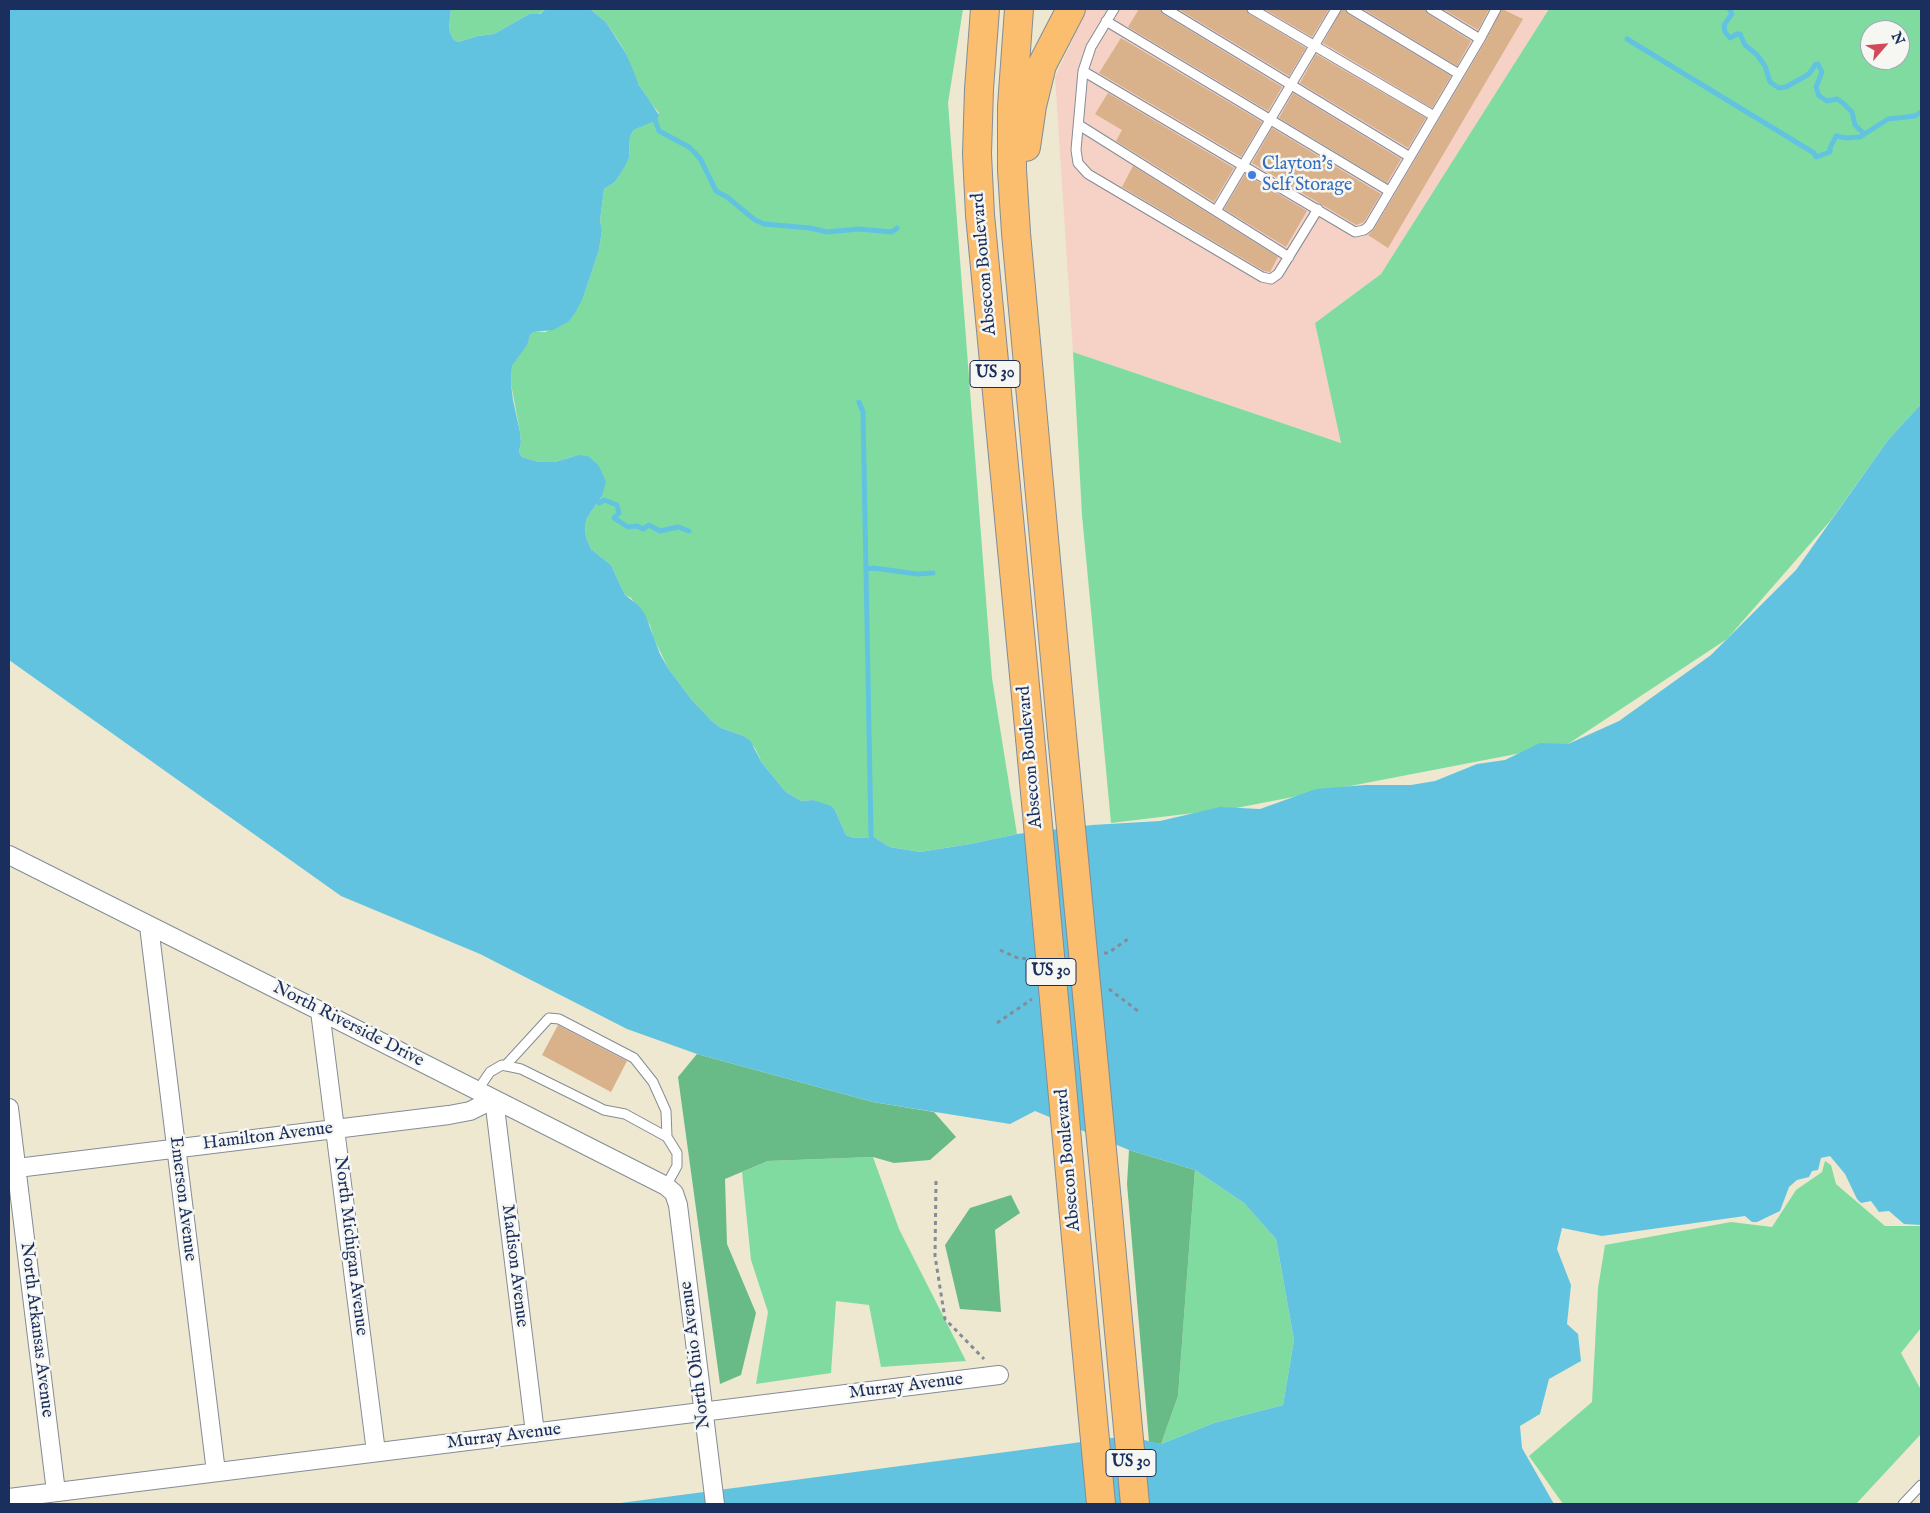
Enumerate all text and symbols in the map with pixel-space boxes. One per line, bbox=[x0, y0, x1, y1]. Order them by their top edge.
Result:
north arrow bbox=[1860, 20, 1910, 70]
text: N bbox=[1887, 29, 1908, 48]
place label: Clayton's Self Storage bbox=[1262, 154, 1352, 196]
marker: Clayton's Self Storage bbox=[1246, 169, 1258, 181]
street label: Absecon Boulevard bbox=[968, 192, 1002, 336]
road number: US 30 bbox=[970, 360, 1020, 388]
street label: Absecon Boulevard bbox=[1014, 685, 1048, 829]
road number: US 30 bbox=[1026, 959, 1076, 986]
street label: North Riverside Drive bbox=[269, 977, 427, 1073]
street label: Absecon Boulevard bbox=[1052, 1088, 1086, 1232]
street label: Hamilton Avenue bbox=[202, 1118, 334, 1156]
street label: Emerson Avenue bbox=[164, 1135, 200, 1263]
street label: North Michigan Avenue bbox=[328, 1155, 372, 1337]
street label: Madison Avenue bbox=[496, 1203, 532, 1329]
street label: North Arkansas Avenue bbox=[15, 1241, 57, 1419]
street label: North Ohio Avenue bbox=[676, 1280, 716, 1430]
street label: Murray Avenue bbox=[848, 1369, 964, 1405]
street label: Murray Avenue bbox=[446, 1419, 562, 1455]
road number: US 30 bbox=[1106, 1450, 1156, 1476]

